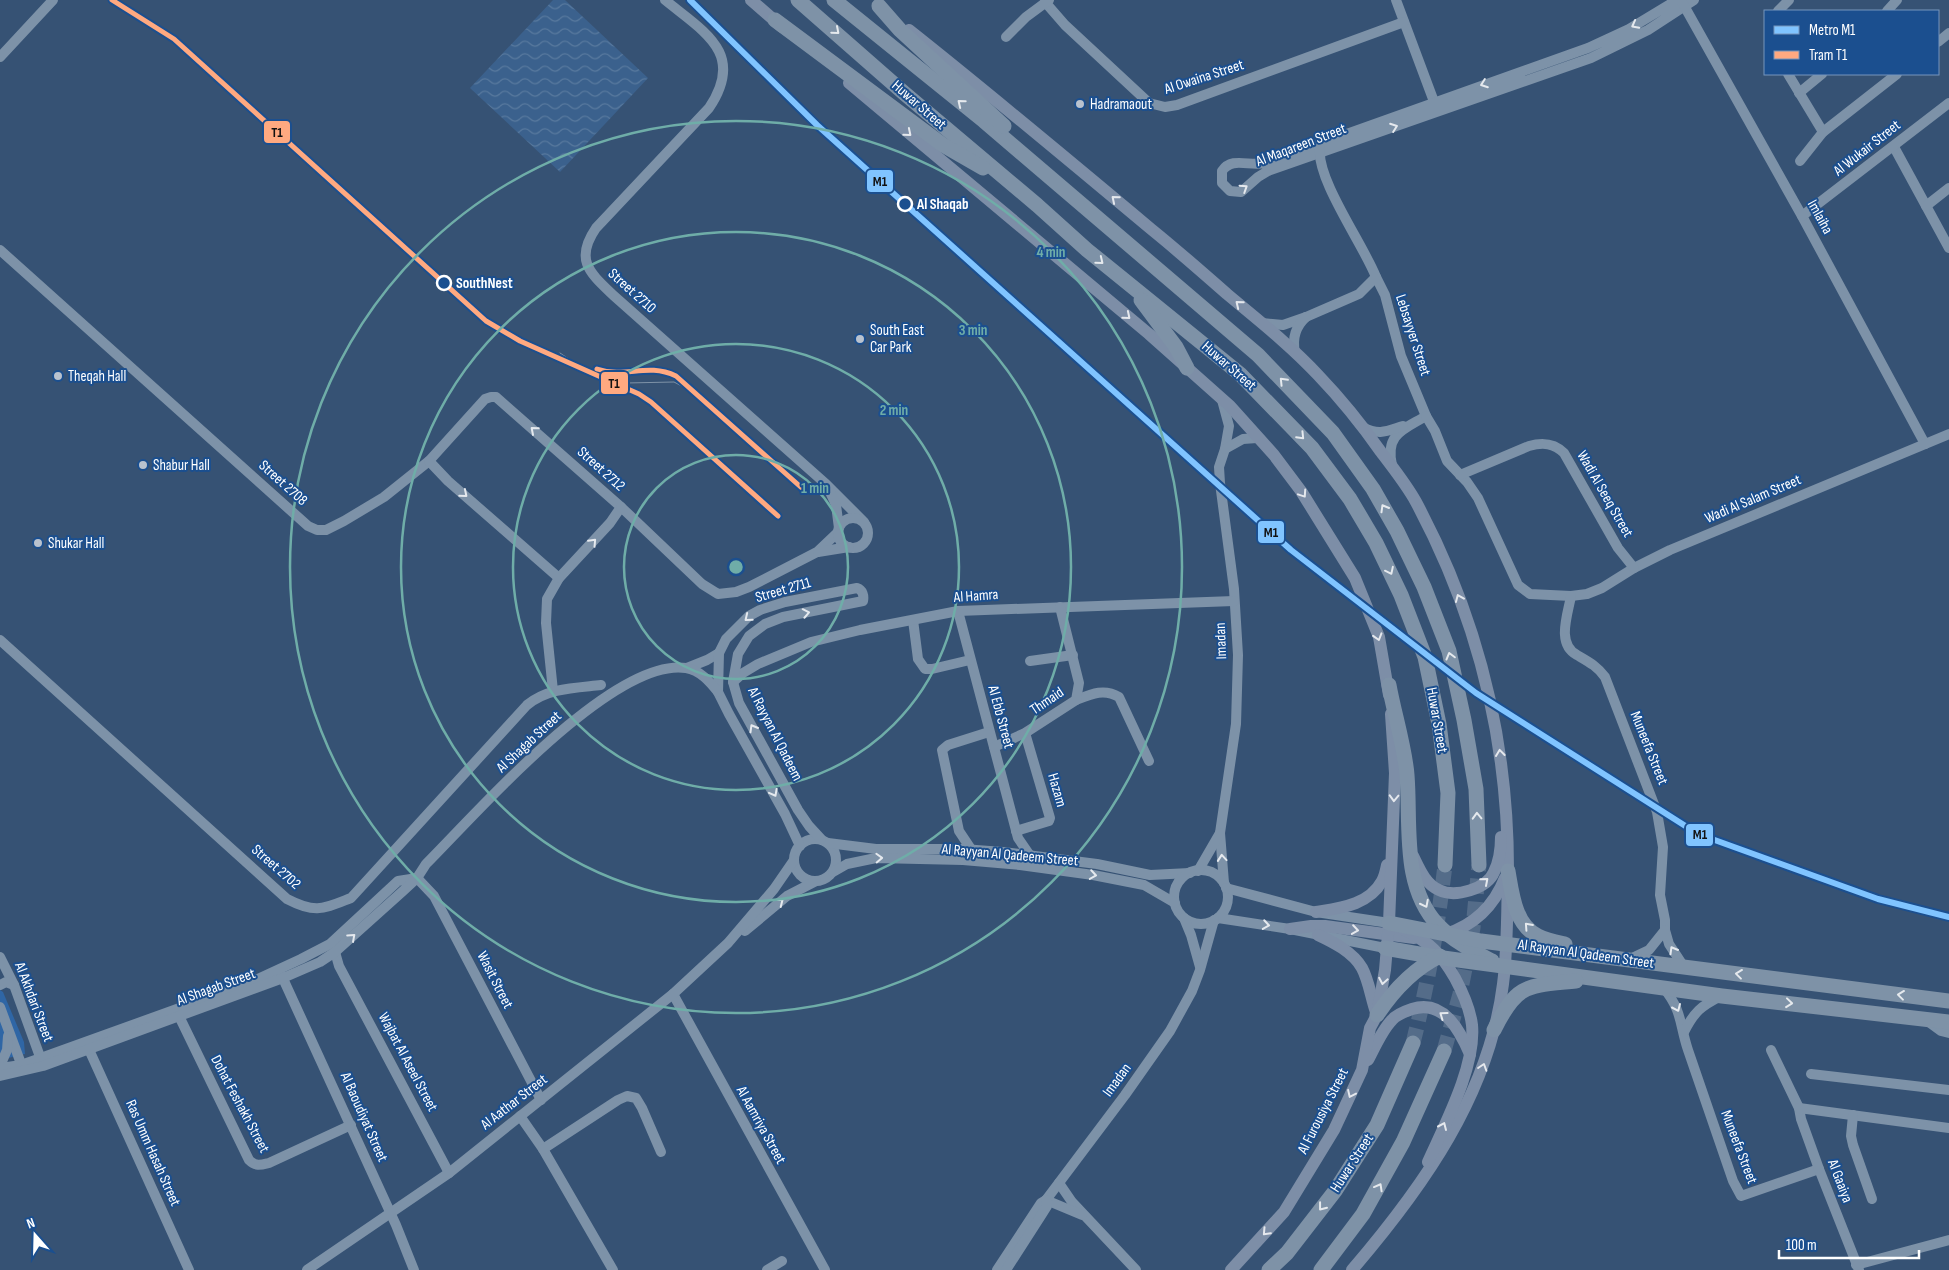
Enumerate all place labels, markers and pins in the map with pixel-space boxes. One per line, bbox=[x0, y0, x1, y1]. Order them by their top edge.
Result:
place label: Hadramaout bbox=[1090, 95, 1152, 114]
marker: Hadramaout bbox=[1074, 98, 1086, 110]
place label: Al Shaqab bbox=[916, 195, 968, 214]
marker: Al Shaqab bbox=[897, 196, 913, 212]
place label: SouthNest bbox=[456, 274, 513, 293]
marker: SouthNest bbox=[436, 275, 452, 291]
place label: South East Car Park bbox=[870, 321, 924, 357]
marker: South East Car Park bbox=[854, 333, 866, 345]
place label: Theqah Hall bbox=[68, 367, 126, 386]
marker: Theqah Hall bbox=[52, 370, 64, 382]
place label: Shabur Hall bbox=[153, 456, 210, 475]
marker: Shabur Hall bbox=[137, 459, 149, 471]
place label: Shukar Hall bbox=[48, 534, 104, 553]
marker: Shukar Hall bbox=[32, 537, 44, 549]
centre of rings bbox=[727, 558, 745, 576]

